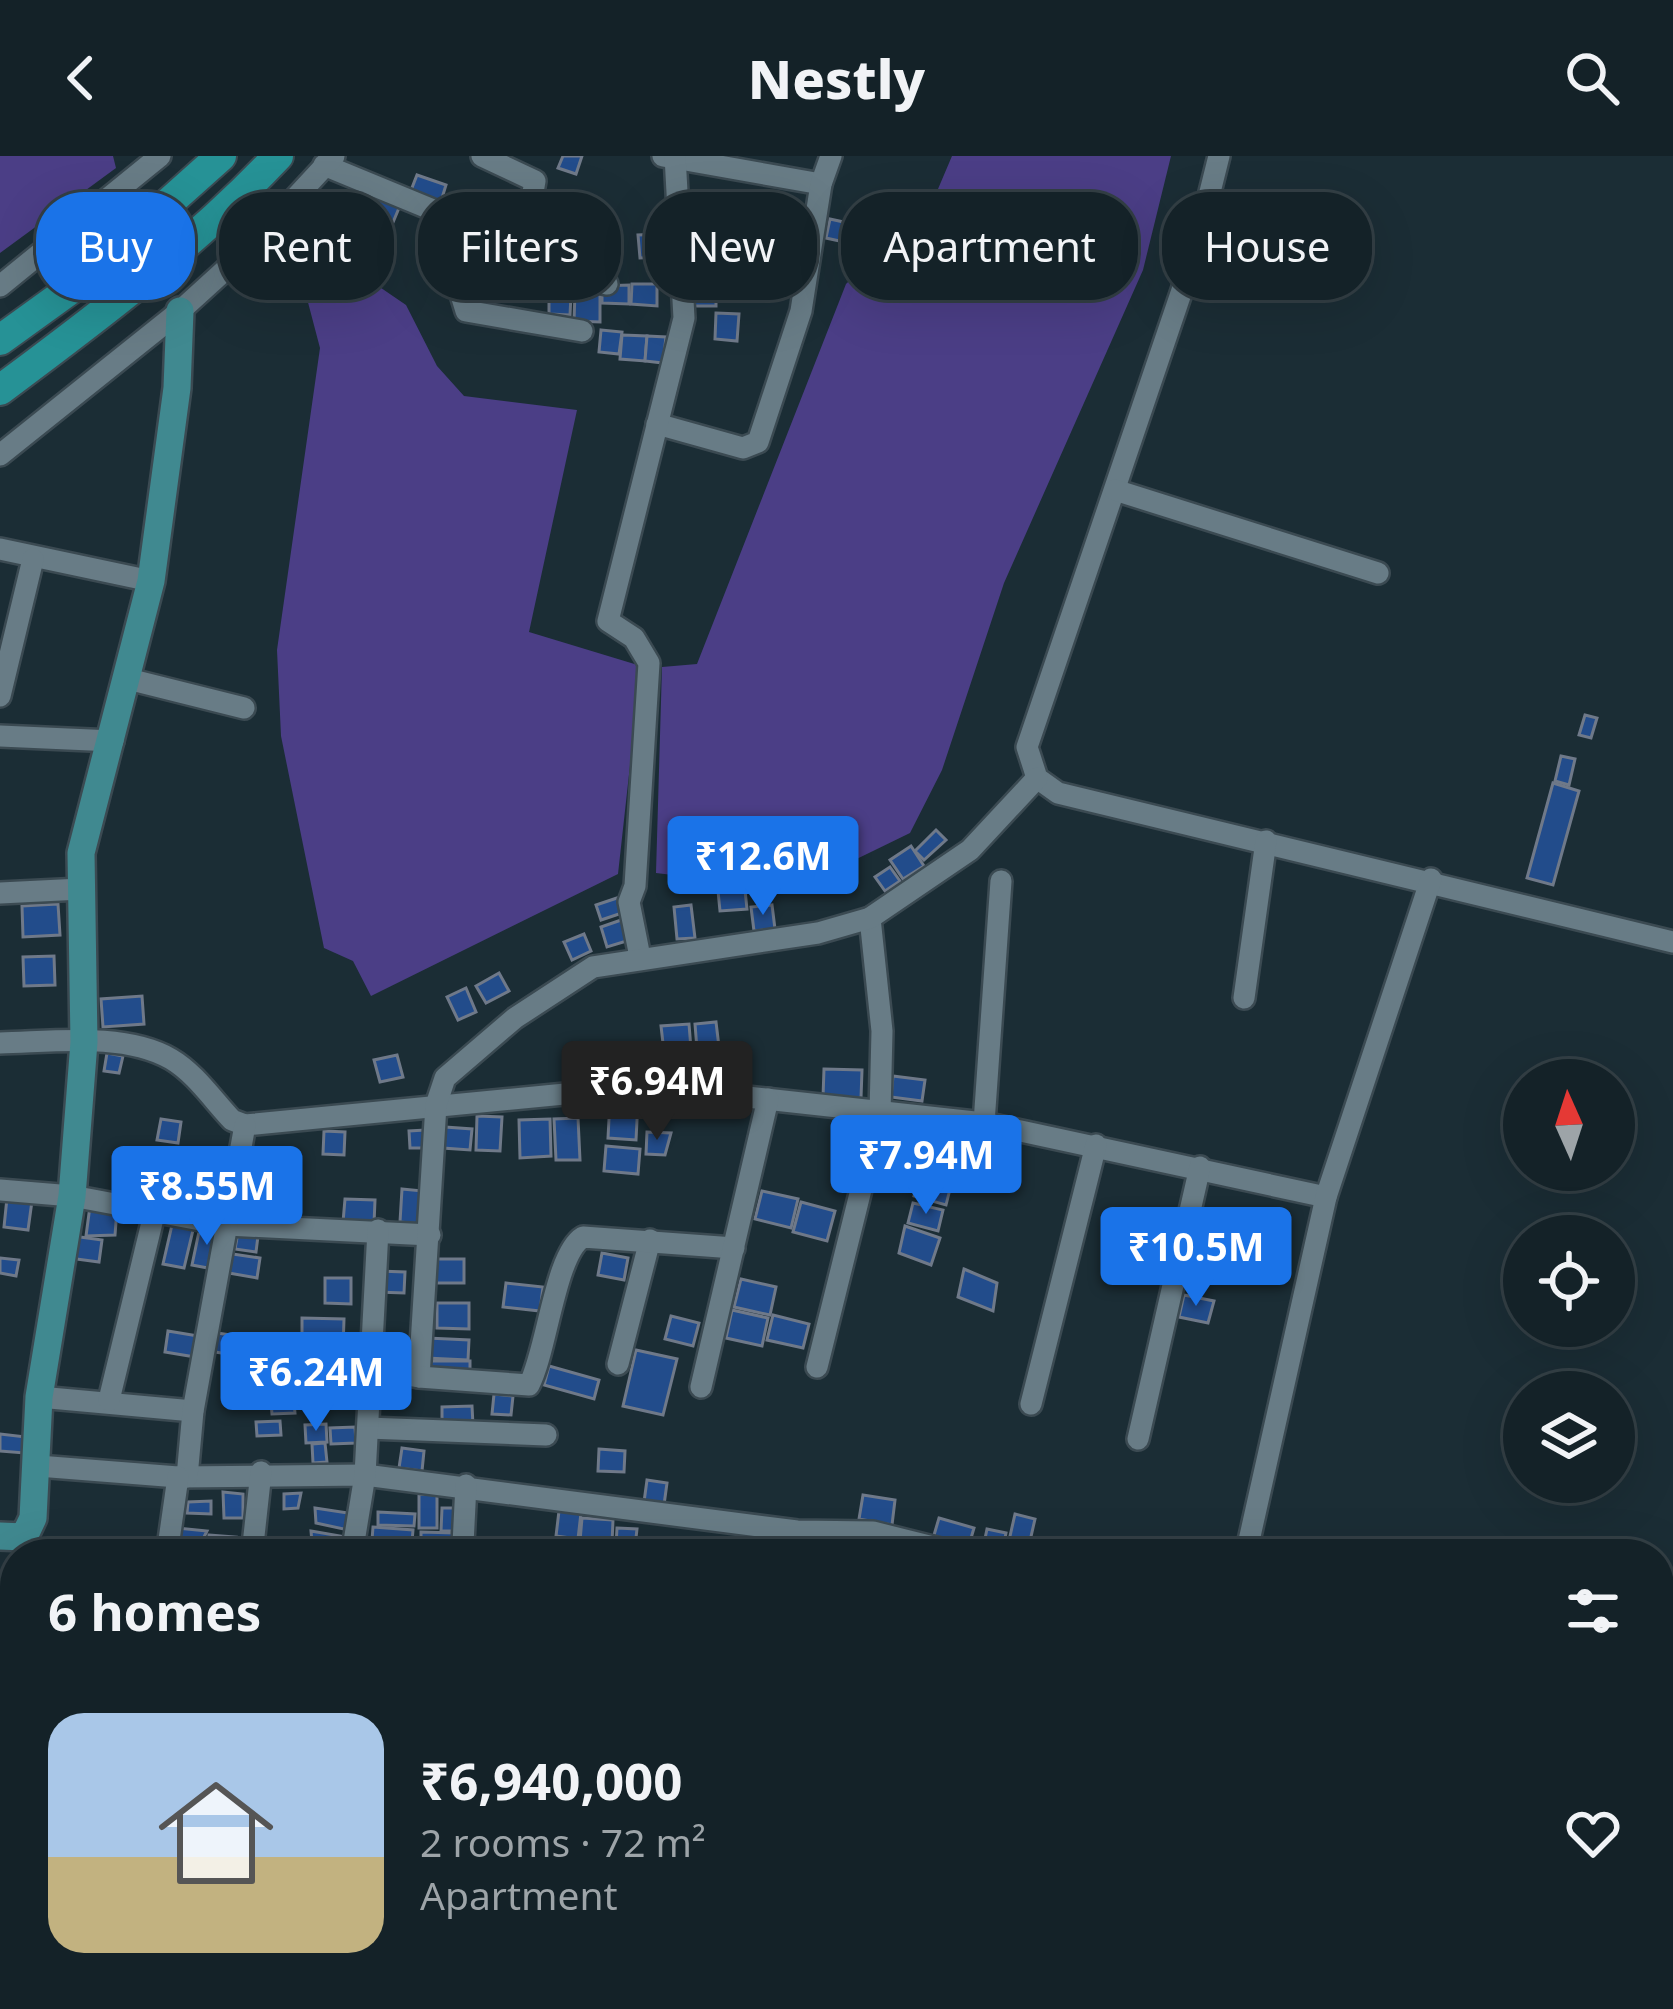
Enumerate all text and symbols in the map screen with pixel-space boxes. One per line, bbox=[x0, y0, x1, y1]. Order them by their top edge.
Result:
text: Nestly bbox=[748, 41, 925, 115]
icon: back bbox=[48, 45, 114, 111]
icon: search bbox=[1559, 45, 1625, 111]
chip: Buy bbox=[36, 192, 195, 300]
chip: Rent bbox=[219, 192, 394, 300]
chip: Filters bbox=[418, 192, 621, 300]
chip: New bbox=[645, 192, 817, 300]
chip: Apartment bbox=[841, 192, 1138, 300]
chip: House bbox=[1162, 192, 1372, 300]
pin: ₹12.6M bbox=[665, 816, 861, 918]
text: ₹12.6M bbox=[695, 828, 831, 881]
pin: ₹6.94M bbox=[559, 1041, 755, 1143]
text: ₹6.94M bbox=[589, 1053, 725, 1106]
north arrow bbox=[1503, 1059, 1635, 1191]
map controls bbox=[1503, 1059, 1635, 1503]
pin: ₹7.94M bbox=[828, 1115, 1024, 1217]
text: ₹7.94M bbox=[858, 1127, 994, 1180]
pin: ₹8.55M bbox=[109, 1146, 305, 1248]
text: ₹8.55M bbox=[139, 1158, 275, 1211]
pin: ₹10.5M bbox=[1098, 1207, 1294, 1309]
button: locate bbox=[1503, 1215, 1635, 1347]
text: ₹10.5M bbox=[1128, 1219, 1264, 1272]
pin: ₹6.24M bbox=[218, 1332, 414, 1434]
text: ₹6.24M bbox=[248, 1344, 384, 1397]
button: layers bbox=[1503, 1371, 1635, 1503]
text: 6 homes bbox=[48, 1576, 261, 1646]
icon: filters bbox=[1560, 1578, 1626, 1644]
text: ₹6,940,000 bbox=[420, 1745, 682, 1815]
icon: home bbox=[144, 1761, 288, 1905]
icon: heart bbox=[1560, 1800, 1626, 1866]
text: 2 rooms · 72 m² bbox=[420, 1815, 706, 1868]
text: Apartment bbox=[420, 1868, 618, 1921]

